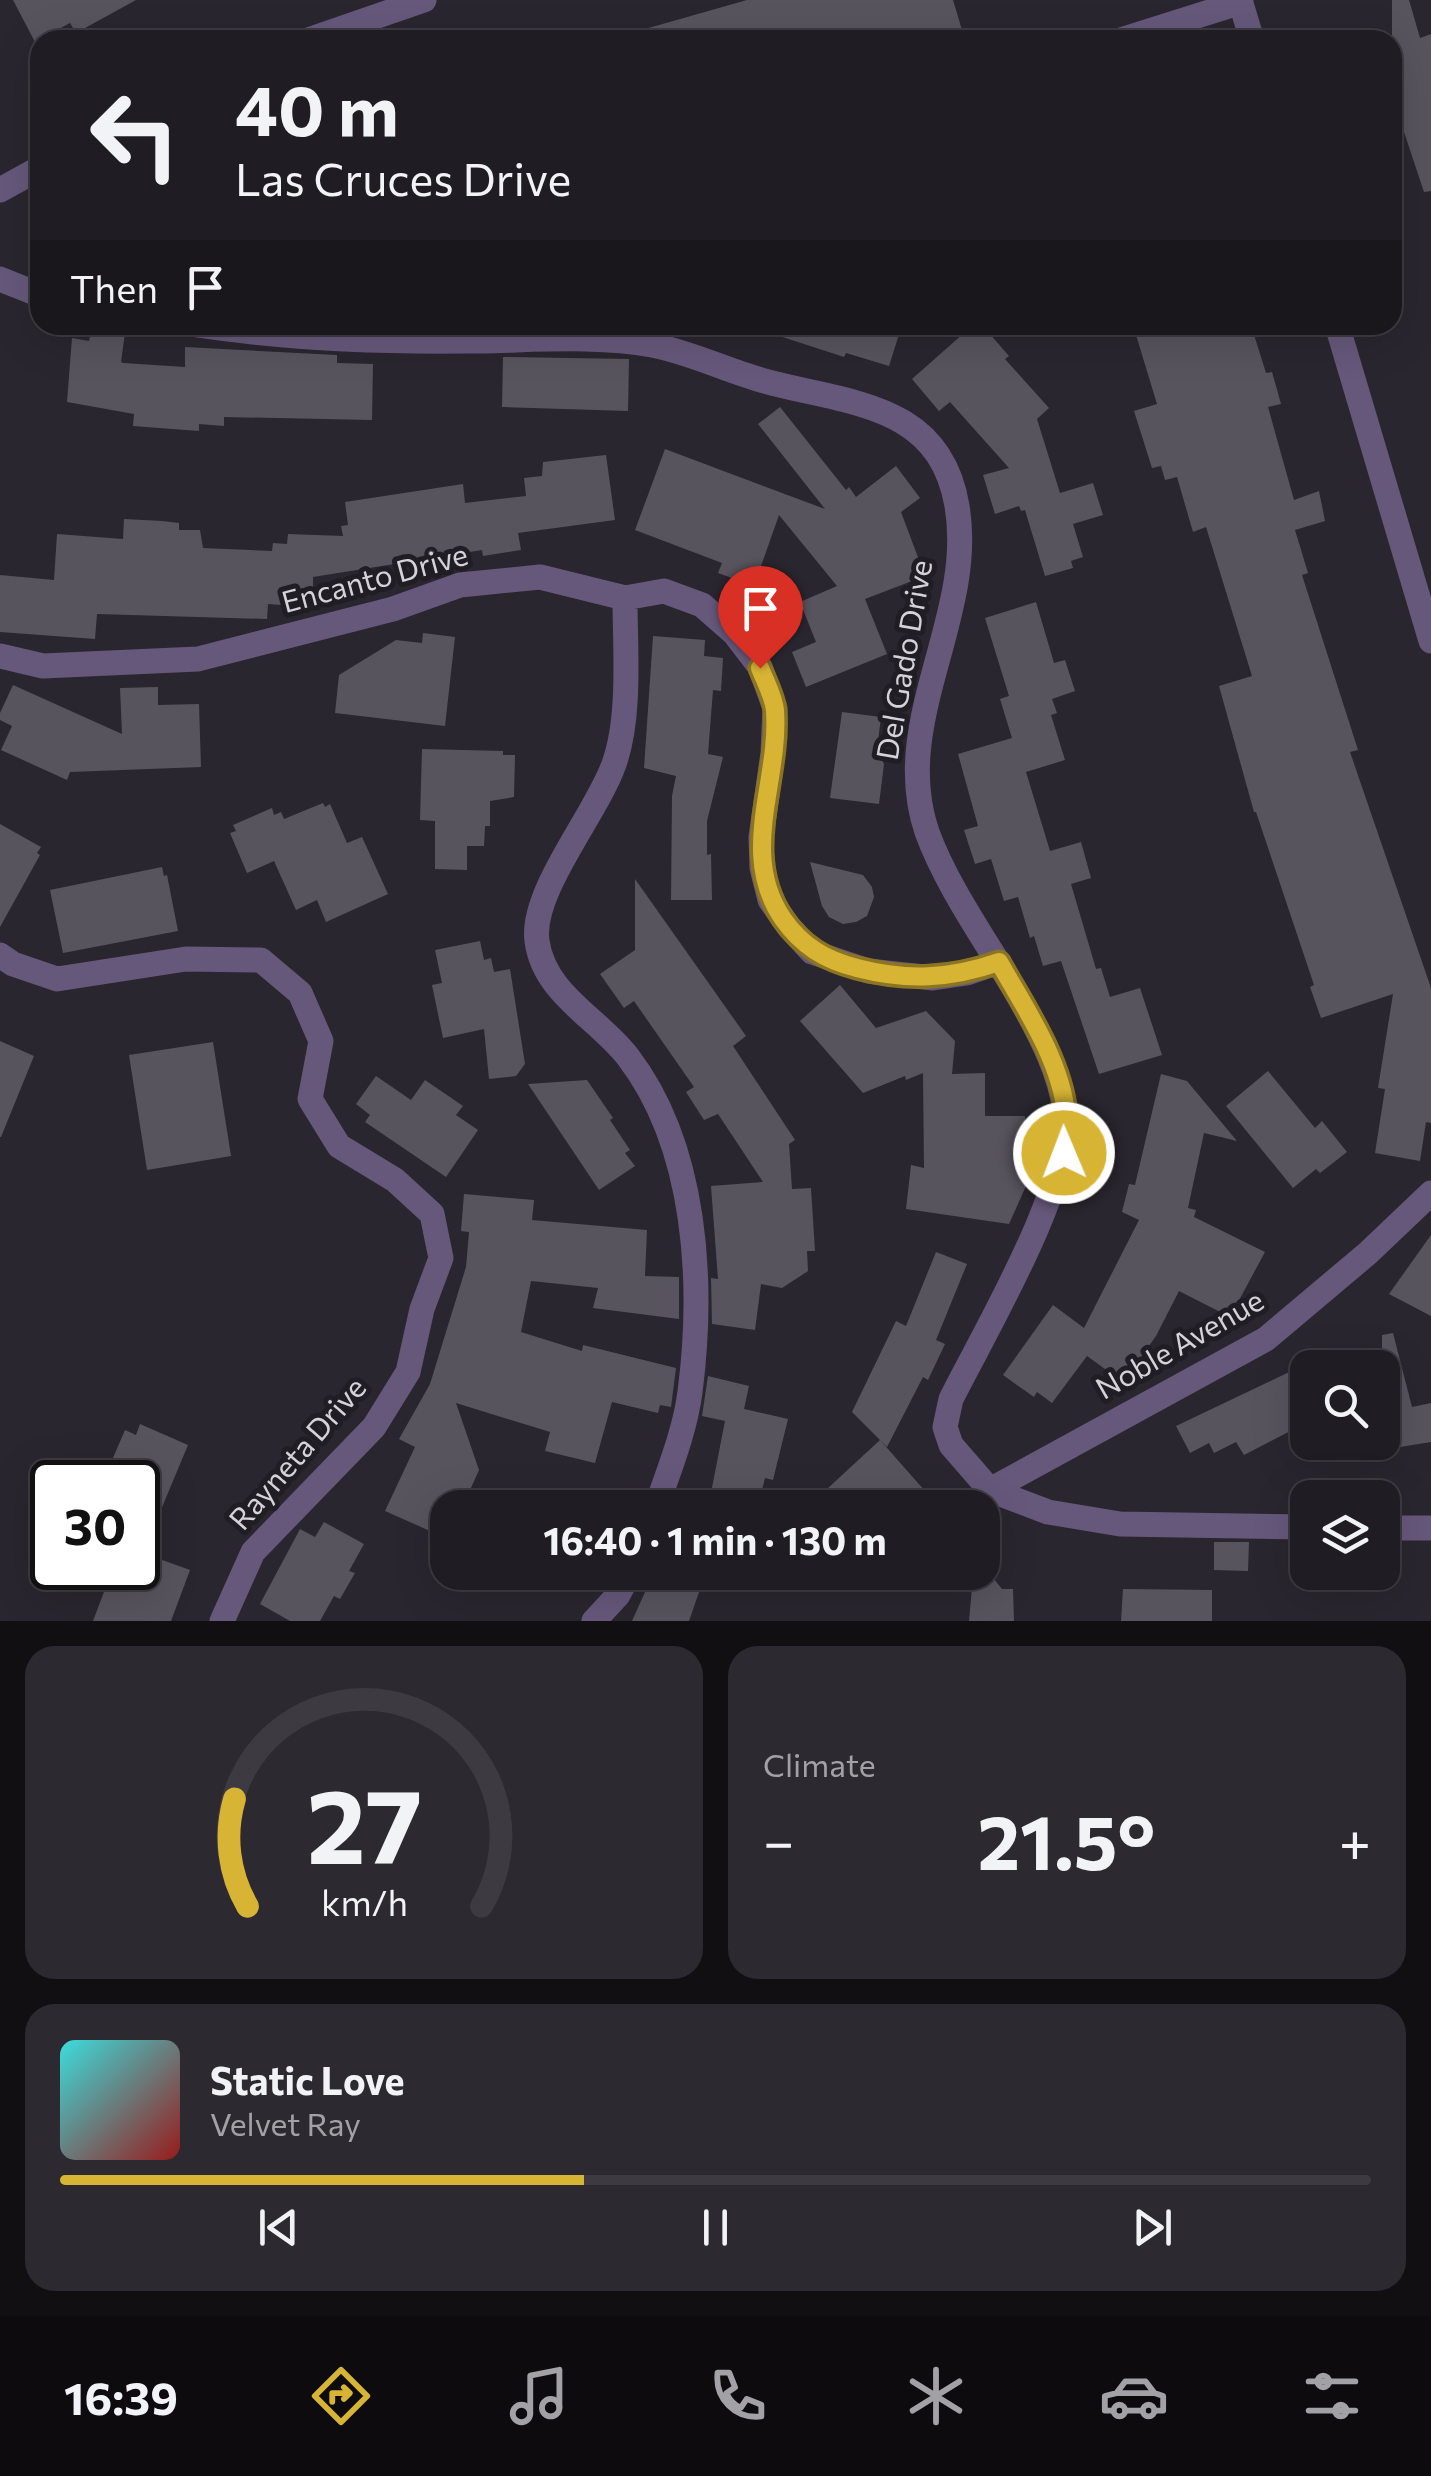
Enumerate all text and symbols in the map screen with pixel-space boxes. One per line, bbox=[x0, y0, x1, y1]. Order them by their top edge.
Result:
text: 40 m bbox=[235, 65, 399, 150]
icon: left bbox=[70, 70, 200, 200]
text: Las Cruces Drive bbox=[235, 150, 571, 205]
icon: arrive bbox=[178, 260, 233, 315]
text: Then bbox=[70, 264, 158, 311]
street label: Encanto Drive bbox=[277, 534, 471, 619]
street label: Del Gado Drive bbox=[867, 557, 938, 762]
pin bbox=[718, 566, 803, 669]
icon: arrive bbox=[733, 581, 788, 636]
position arrow bbox=[1012, 1101, 1116, 1205]
street label: Noble Avenue bbox=[1088, 1280, 1269, 1406]
map controls bbox=[1290, 1350, 1400, 1590]
button: search bbox=[1290, 1350, 1400, 1460]
street label: Rayneta Drive bbox=[220, 1369, 372, 1536]
speed limit sign: 30 bbox=[30, 1460, 160, 1590]
button: layers bbox=[1290, 1480, 1400, 1590]
text: 16:40 · 1 min · 130 m bbox=[543, 1516, 887, 1563]
text: Climate bbox=[763, 1744, 876, 1784]
text: 27 bbox=[306, 1758, 422, 1885]
text: 21.5° bbox=[977, 1794, 1156, 1885]
text: − bbox=[763, 1806, 794, 1873]
text: + bbox=[1339, 1806, 1371, 1873]
text: km/h bbox=[321, 1880, 407, 1923]
text: Static Love bbox=[210, 2056, 405, 2103]
text: Velvet Ray bbox=[210, 2103, 361, 2143]
icon: previous bbox=[251, 2200, 306, 2255]
icon: pause bbox=[688, 2200, 743, 2255]
icon: next bbox=[1125, 2200, 1180, 2255]
icon: directions bbox=[306, 2361, 376, 2431]
icon: music bbox=[504, 2361, 574, 2431]
icon: phone bbox=[703, 2361, 773, 2431]
icon: climate bbox=[901, 2361, 971, 2431]
icon: car bbox=[1099, 2361, 1169, 2431]
icon: filters bbox=[1297, 2361, 1367, 2431]
text: 16:39 bbox=[64, 2369, 178, 2424]

